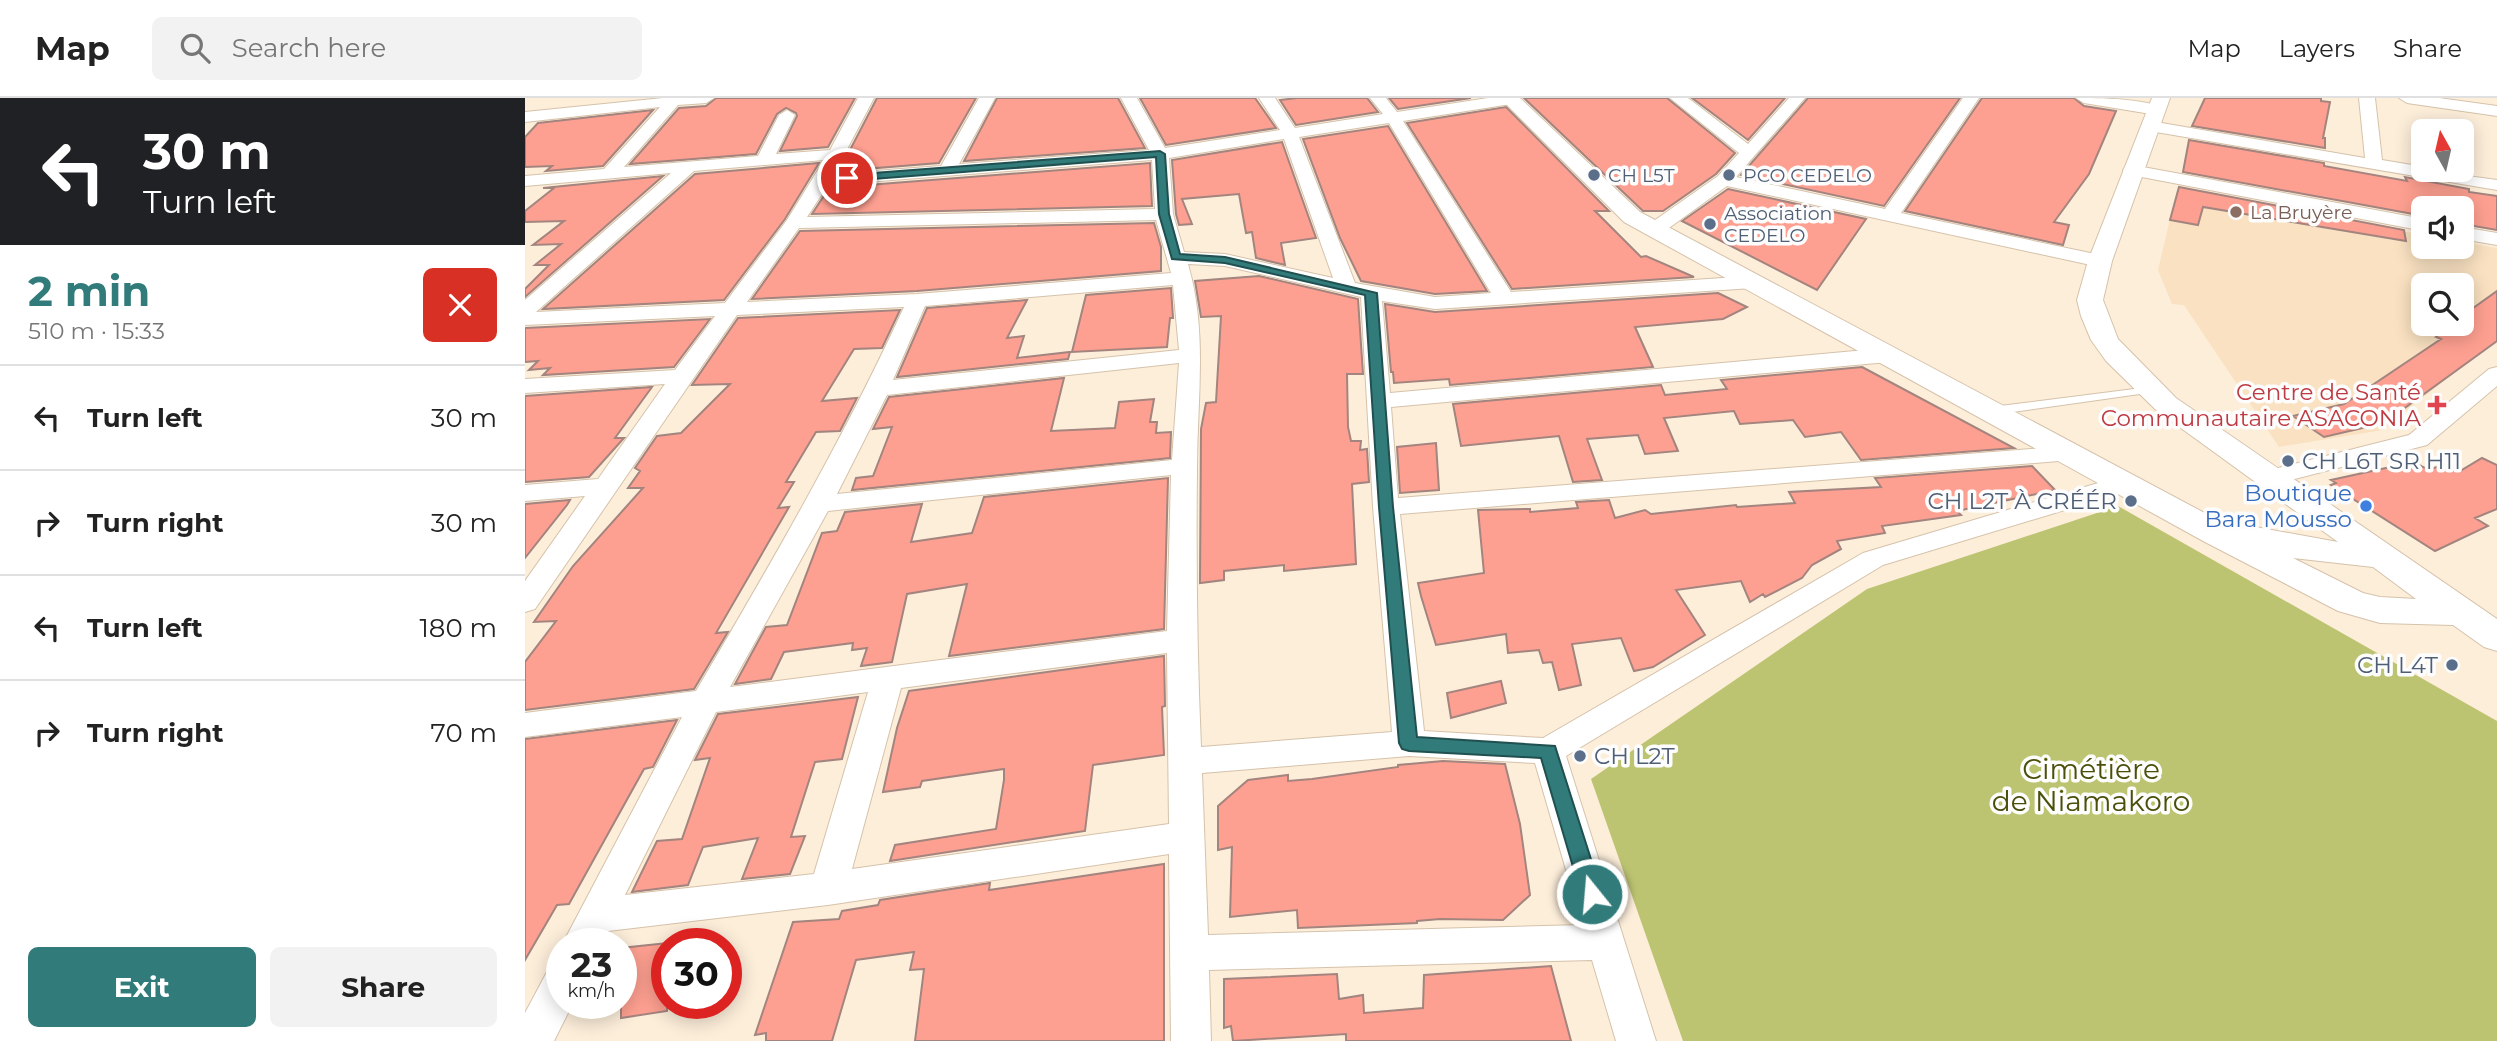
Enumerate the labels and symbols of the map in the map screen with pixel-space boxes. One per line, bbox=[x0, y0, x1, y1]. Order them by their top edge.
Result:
north arrow bbox=[2411, 119, 2475, 182]
pin bbox=[817, 148, 877, 208]
place label: CH L5T bbox=[1608, 164, 1675, 187]
place label: PCO CEDELO bbox=[1743, 164, 1872, 187]
marker: CH L5T bbox=[1586, 167, 1602, 183]
marker: PCO CEDELO bbox=[1721, 167, 1737, 183]
place label: La Bruyère bbox=[2250, 201, 2352, 224]
place label: Association CEDELO bbox=[1724, 202, 1832, 247]
marker: La Bruyère bbox=[2228, 204, 2244, 220]
marker: Association CEDELO bbox=[1702, 216, 1718, 232]
place label: Centre de Santé Communautaire ASACONIA bbox=[2101, 378, 2422, 432]
marker: Centre de Santé Communautaire ASACONIA bbox=[2427, 395, 2447, 415]
place label: CH L6T SR H11 bbox=[2302, 447, 2461, 475]
marker: CH L6T SR H11 bbox=[2280, 453, 2296, 469]
place label: Boutique Bara Mousso bbox=[2204, 479, 2352, 533]
place label: CH L2T À CRÉÉR bbox=[1927, 487, 2117, 515]
marker: CH L2T À CRÉÉR bbox=[2123, 493, 2139, 509]
marker: Boutique Bara Mousso bbox=[2358, 498, 2374, 514]
place label: CH L4T bbox=[2357, 651, 2439, 679]
marker: CH L4T bbox=[2444, 657, 2460, 673]
place label: CH L2T bbox=[1594, 742, 1675, 770]
marker: CH L2T bbox=[1572, 748, 1588, 764]
park label: Cimétière de Niamakoro bbox=[1992, 752, 2190, 818]
position arrow bbox=[1555, 857, 1629, 931]
speed limit sign: 30 bbox=[651, 928, 742, 1019]

